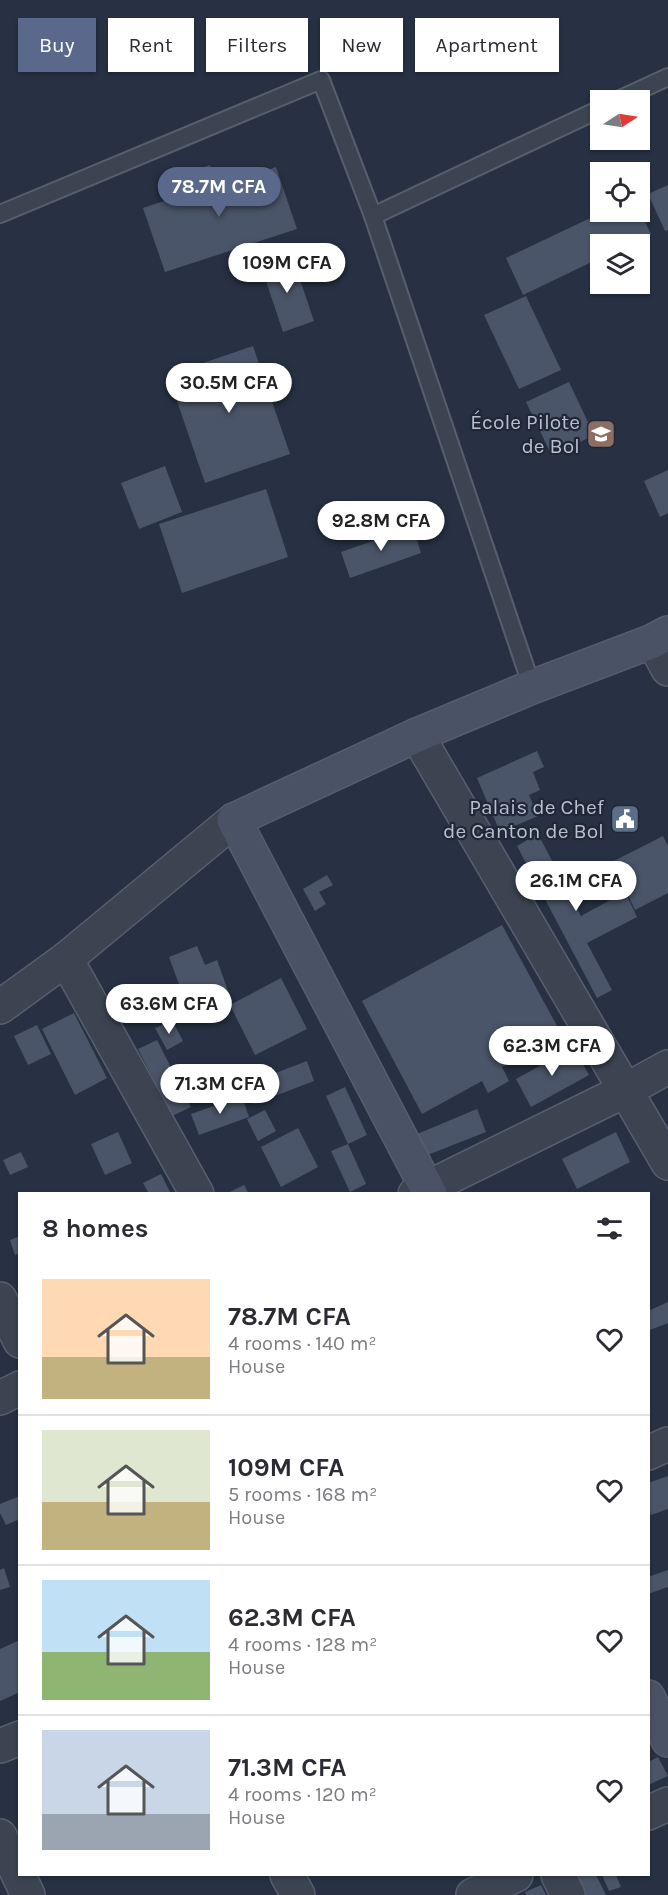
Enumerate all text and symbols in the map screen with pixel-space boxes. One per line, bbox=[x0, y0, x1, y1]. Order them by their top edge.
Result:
chip: Buy bbox=[18, 18, 96, 72]
chip: Rent bbox=[108, 18, 194, 72]
chip: Filters bbox=[206, 18, 308, 72]
chip: New bbox=[320, 18, 403, 72]
chip: Apartment bbox=[415, 18, 559, 72]
north arrow bbox=[590, 90, 650, 150]
map controls bbox=[590, 90, 650, 294]
button: locate bbox=[590, 162, 650, 222]
pin: 78.7M CFA bbox=[150, 167, 288, 218]
text: 78.7M CFA bbox=[172, 175, 266, 198]
button: layers bbox=[590, 234, 650, 294]
pin: 109M CFA bbox=[225, 243, 349, 294]
text: 109M CFA bbox=[242, 251, 332, 274]
pin: 30.5M CFA bbox=[160, 363, 298, 414]
text: 30.5M CFA bbox=[180, 371, 278, 394]
place label: École Pilote de Bol bbox=[470, 410, 580, 458]
school or university icon: École Pilote de Bol bbox=[585, 418, 617, 450]
pin: 92.8M CFA bbox=[312, 501, 450, 552]
text: 92.8M CFA bbox=[332, 509, 430, 532]
place label: Palais de Chef de Canton de Bol bbox=[443, 795, 605, 843]
public building icon: Palais de Chef de Canton de Bol bbox=[609, 803, 641, 835]
pin: 26.1M CFA bbox=[507, 861, 645, 912]
text: 26.1M CFA bbox=[529, 869, 623, 892]
pin: 63.6M CFA bbox=[100, 984, 238, 1035]
text: 63.6M CFA bbox=[120, 992, 218, 1015]
pin: 62.3M CFA bbox=[483, 1026, 621, 1077]
text: 62.3M CFA bbox=[503, 1034, 601, 1057]
pin: 71.3M CFA bbox=[151, 1064, 289, 1115]
text: 71.3M CFA bbox=[174, 1072, 266, 1095]
icon: filters bbox=[593, 1212, 626, 1245]
text: 8 homes bbox=[42, 1213, 148, 1244]
text: 78.7M CFA bbox=[228, 1301, 351, 1332]
icon: home bbox=[90, 1303, 162, 1375]
icon: heart bbox=[593, 1323, 626, 1356]
text: 4 rooms · 140 m² bbox=[228, 1332, 376, 1355]
text: House bbox=[228, 1355, 285, 1378]
text: 109M CFA bbox=[228, 1452, 344, 1483]
icon: home bbox=[90, 1454, 162, 1526]
icon: heart bbox=[593, 1474, 626, 1507]
text: 5 rooms · 168 m² bbox=[228, 1483, 377, 1506]
text: House bbox=[228, 1506, 285, 1529]
text: 62.3M CFA bbox=[228, 1602, 356, 1633]
icon: home bbox=[90, 1604, 162, 1676]
icon: heart bbox=[593, 1624, 626, 1657]
text: 4 rooms · 128 m² bbox=[228, 1633, 377, 1656]
text: House bbox=[228, 1656, 285, 1679]
text: 71.3M CFA bbox=[228, 1752, 347, 1783]
icon: home bbox=[90, 1754, 162, 1826]
icon: heart bbox=[593, 1774, 626, 1807]
text: 4 rooms · 120 m² bbox=[228, 1783, 377, 1806]
text: House bbox=[228, 1806, 285, 1829]

